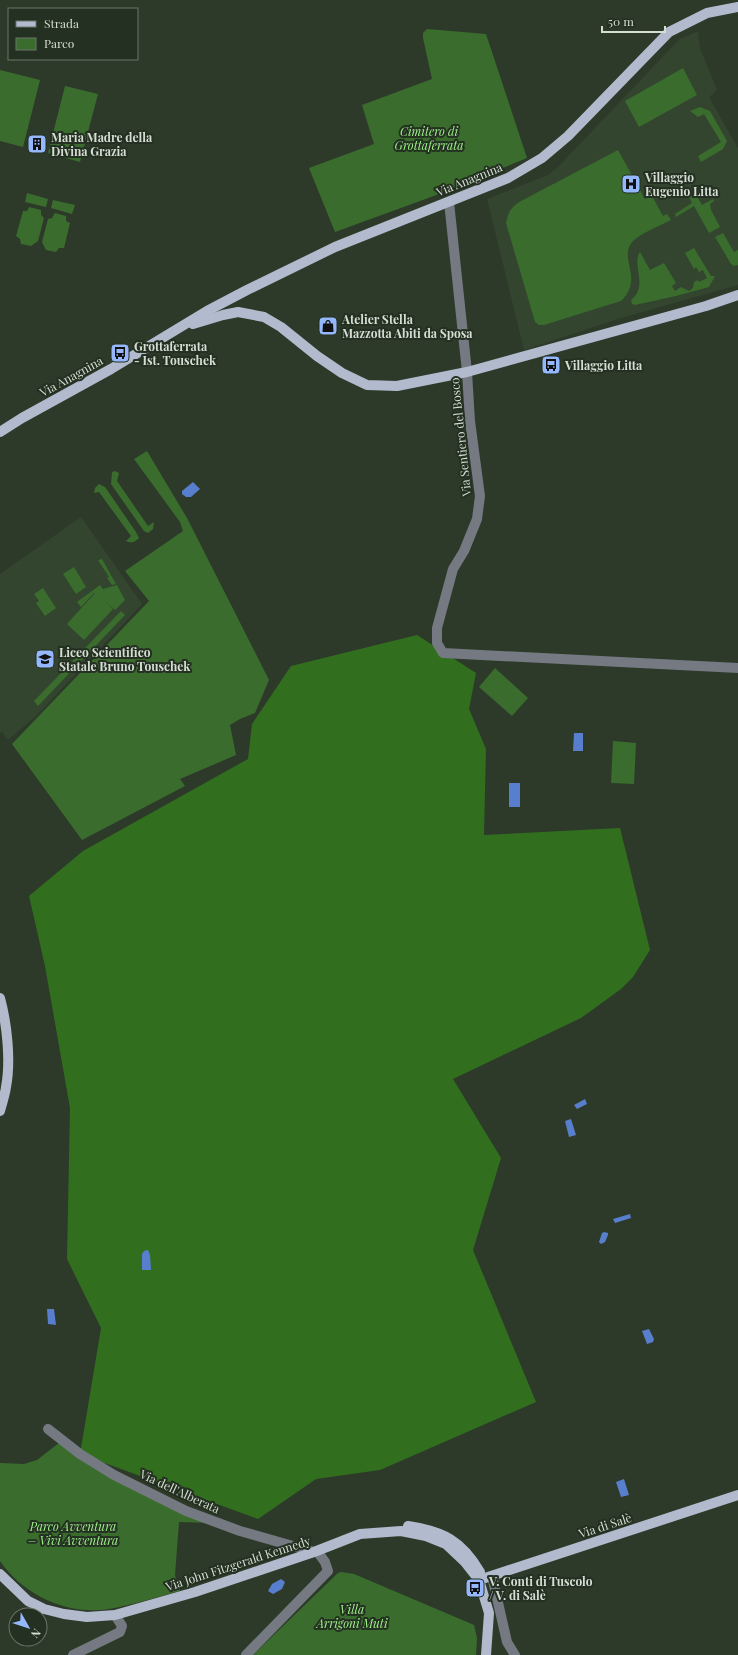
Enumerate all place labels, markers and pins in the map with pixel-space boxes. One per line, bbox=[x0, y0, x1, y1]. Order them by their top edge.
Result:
place label: Maria Madre della Divina Grazia bbox=[51, 129, 153, 159]
building icon: Maria Madre della Divina Grazia bbox=[26, 133, 48, 155]
place label: Villaggio Eugenio Litta bbox=[644, 169, 719, 199]
hospital icon: Villaggio Eugenio Litta bbox=[620, 173, 642, 195]
place label: Atelier Stella Mazzotta Abiti da Sposa bbox=[341, 311, 473, 341]
shop icon: Atelier Stella Mazzotta Abiti da Sposa bbox=[317, 315, 339, 337]
place label: Grottaferrata - Ist. Touschek bbox=[134, 338, 217, 368]
bus stop icon: Grottaferrata - Ist. Touschek bbox=[109, 342, 131, 364]
bus stop icon: Villaggio Litta bbox=[540, 354, 562, 376]
place label: Villaggio Litta bbox=[564, 357, 643, 373]
place label: Liceo Scientifico Statale Bruno Touschek bbox=[59, 644, 191, 674]
school or university icon: Liceo Scientifico Statale Bruno Touschek bbox=[34, 648, 56, 670]
place label: V. Conti di Tuscolo / V. di Salè bbox=[488, 1573, 593, 1603]
bus stop icon: V. Conti di Tuscolo / V. di Salè bbox=[464, 1577, 486, 1599]

